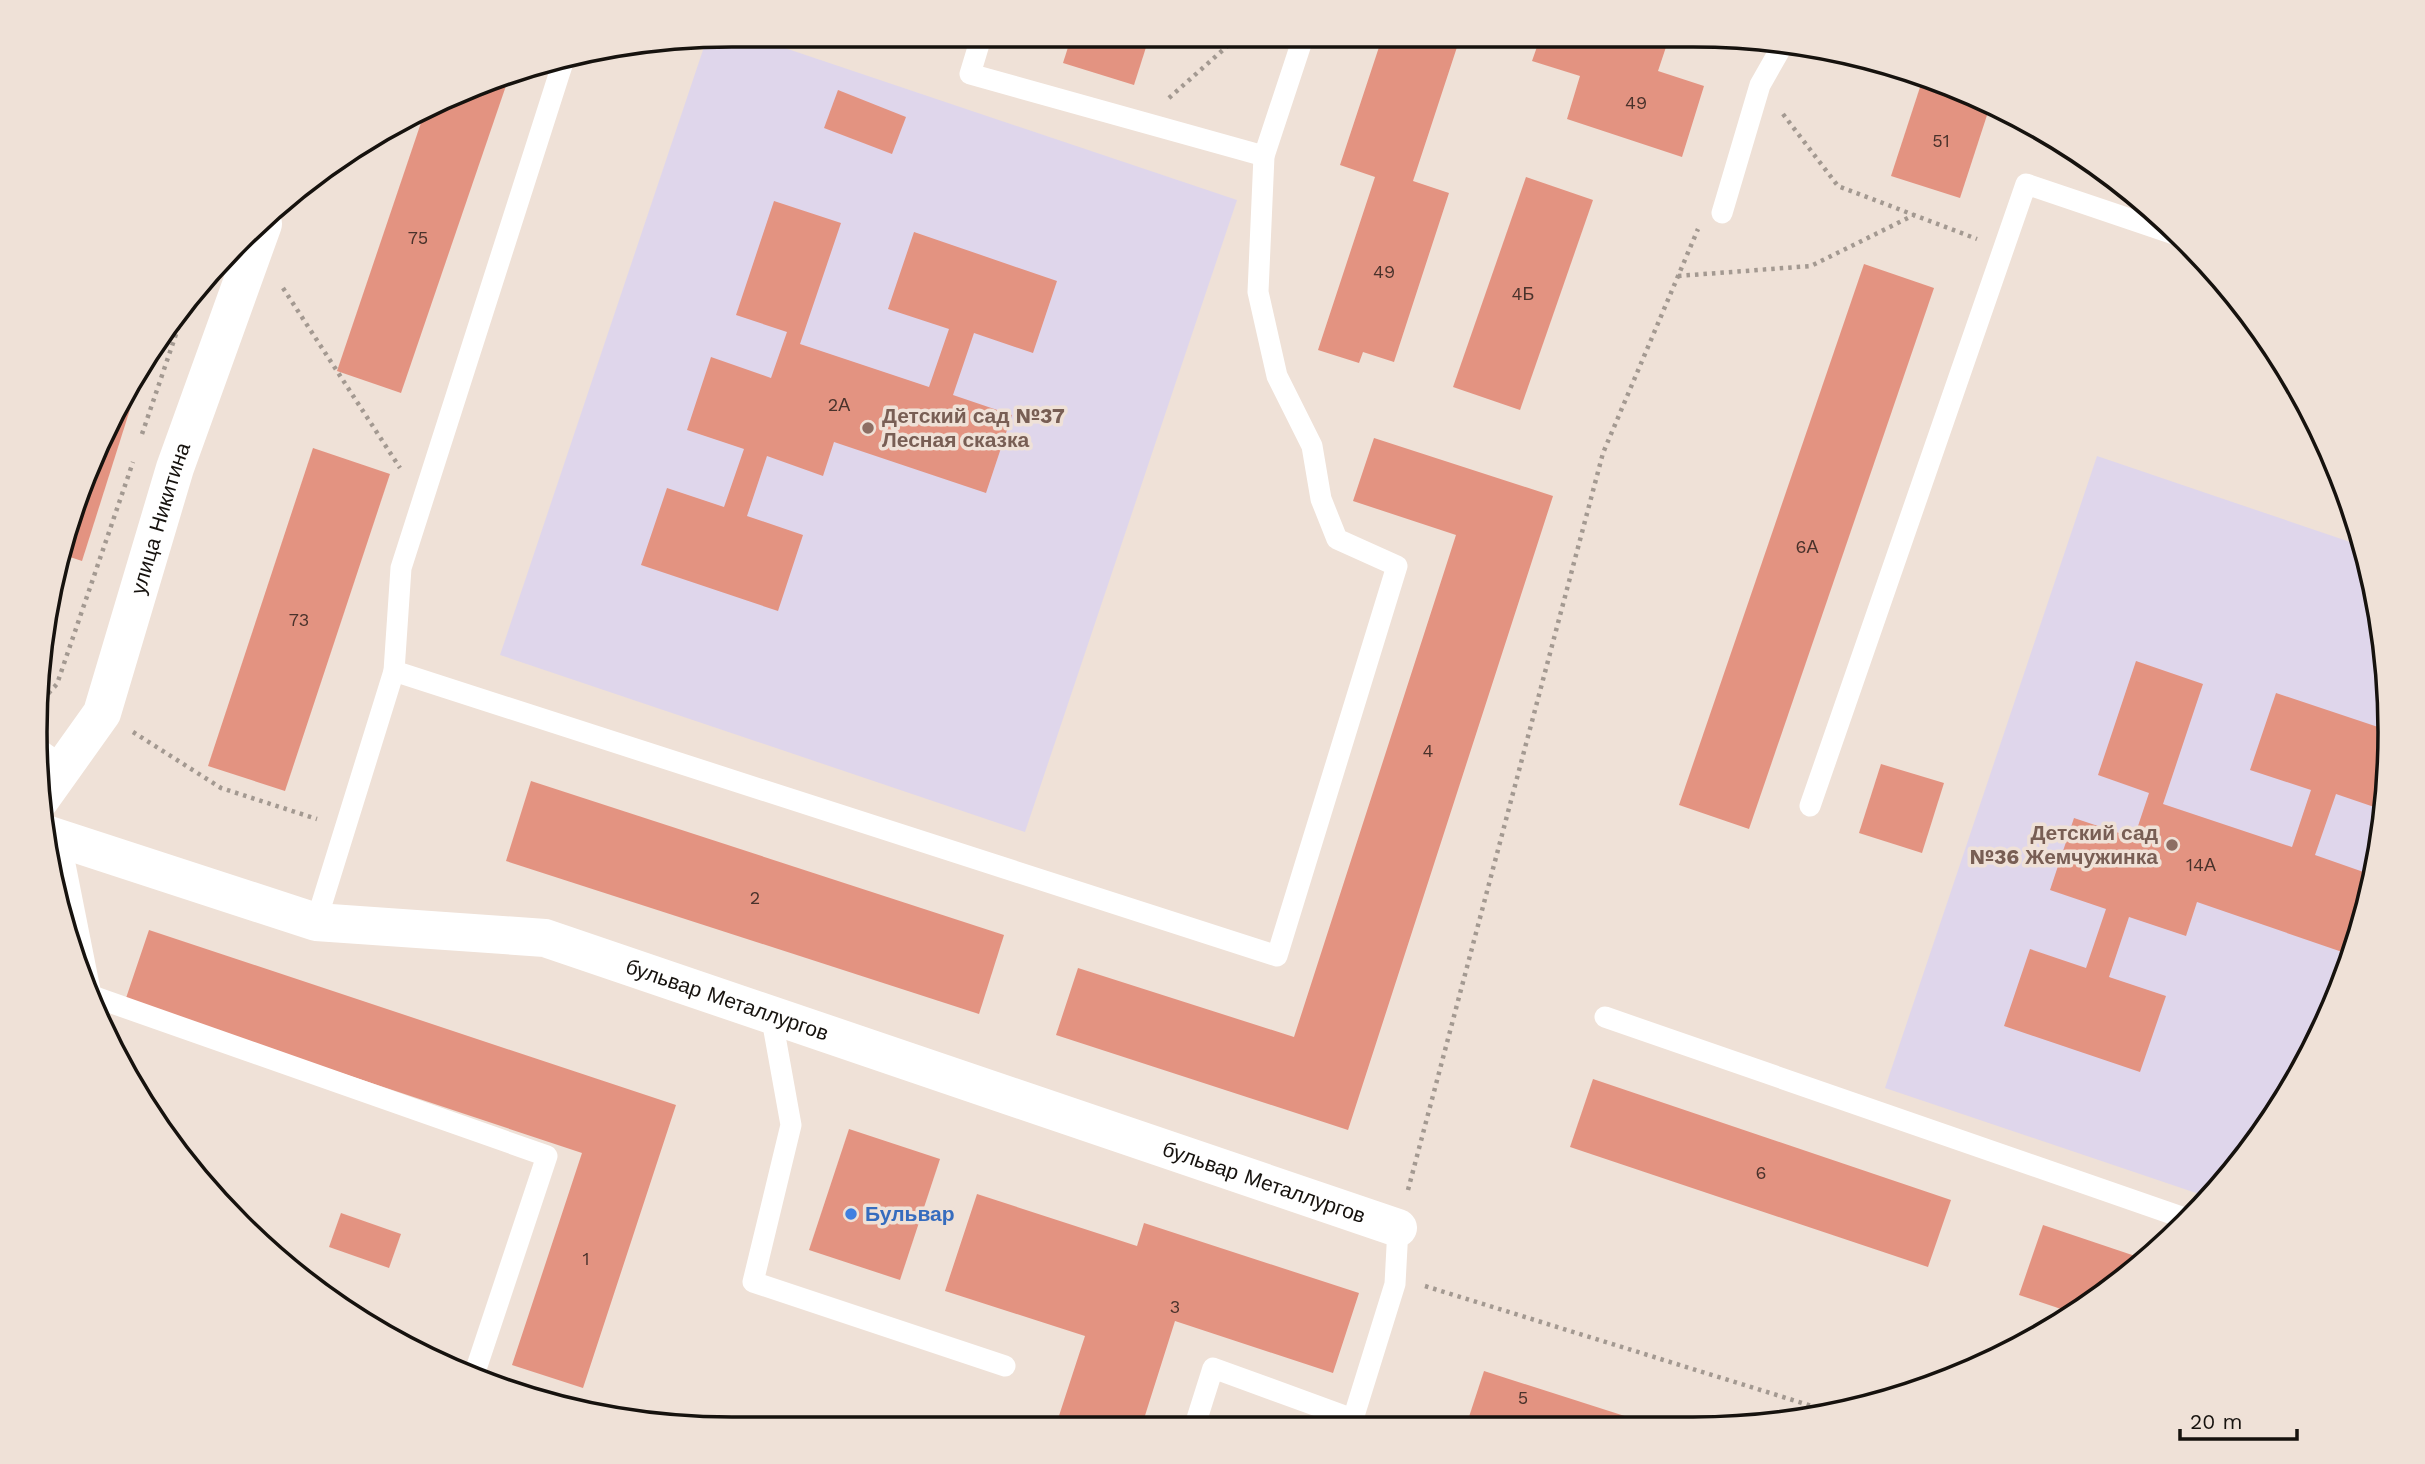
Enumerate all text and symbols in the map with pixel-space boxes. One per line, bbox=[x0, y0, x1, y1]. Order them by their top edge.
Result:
house number: 49 bbox=[1625, 92, 1647, 113]
house number: 51 bbox=[1932, 130, 1950, 151]
house number: 75 bbox=[408, 227, 428, 248]
house number: 49 bbox=[1373, 261, 1395, 282]
house number: 4Б bbox=[1512, 283, 1534, 304]
house number: 2А bbox=[828, 394, 850, 415]
place label: Детский сад №37 Лесная сказка bbox=[882, 403, 1065, 452]
marker: Детский сад №37 Лесная сказка bbox=[860, 420, 876, 436]
street label: улица Никитина bbox=[125, 439, 195, 597]
house number: 6А bbox=[1796, 536, 1818, 557]
house number: 73 bbox=[289, 609, 309, 630]
house number: 4 bbox=[1423, 740, 1434, 761]
place label: Детский сад №36 Жемчужинка bbox=[1969, 820, 2158, 869]
marker: Детский сад №36 Жемчужинка bbox=[2164, 837, 2180, 853]
house number: 14А bbox=[2186, 854, 2216, 875]
house number: 2 bbox=[750, 887, 760, 908]
street label: бульвар Металлургов bbox=[623, 953, 832, 1045]
street label: бульвар Металлургов bbox=[1159, 1136, 1369, 1228]
house number: 6 bbox=[1756, 1162, 1766, 1183]
place label: Бульвар bbox=[865, 1201, 955, 1226]
marker: Бульвар bbox=[843, 1206, 859, 1222]
house number: 1 bbox=[582, 1248, 590, 1269]
house number: 3 bbox=[1170, 1296, 1180, 1317]
house number: 5 bbox=[1518, 1387, 1528, 1408]
scale bar bbox=[2180, 1398, 2297, 1442]
text: 20 m bbox=[2190, 1409, 2242, 1434]

